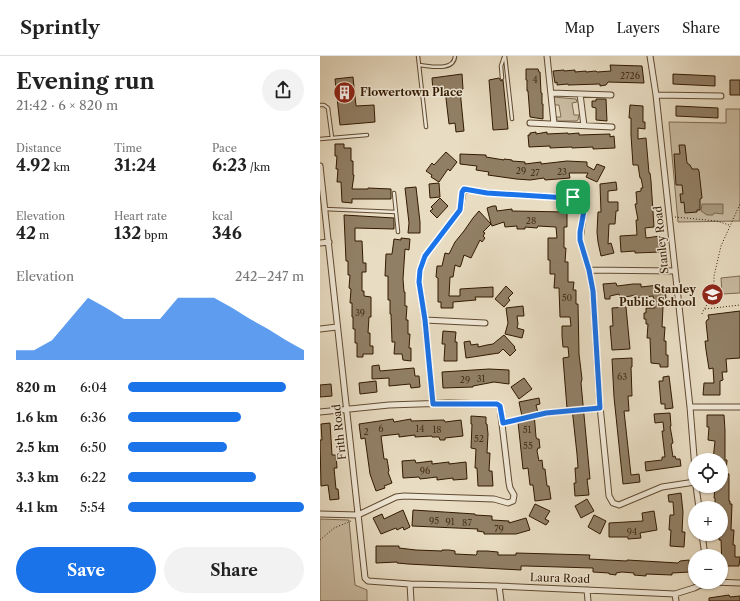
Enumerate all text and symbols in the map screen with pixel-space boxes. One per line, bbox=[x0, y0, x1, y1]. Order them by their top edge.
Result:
text: Sprintly bbox=[20, 16, 100, 39]
text: Map bbox=[564, 19, 594, 37]
text: Layers bbox=[616, 19, 660, 37]
text: Share bbox=[682, 19, 720, 37]
text: Evening run bbox=[16, 68, 155, 95]
button: share bbox=[262, 69, 304, 111]
house number: 2726 bbox=[620, 70, 640, 81]
house number: 4 bbox=[532, 74, 538, 85]
building icon: Flowertown Place bbox=[332, 79, 358, 105]
place label: Flowertown Place bbox=[360, 85, 463, 99]
text: 21:42 · 6 × 820 m bbox=[16, 97, 118, 113]
text: Distance bbox=[16, 141, 62, 155]
text: Time bbox=[114, 141, 142, 155]
text: Pace bbox=[212, 141, 237, 155]
text: 4.92 bbox=[16, 155, 51, 175]
text: 31:24 bbox=[114, 155, 156, 175]
text: 6:23 bbox=[212, 155, 247, 175]
text: km bbox=[51, 160, 70, 174]
text: /km bbox=[247, 160, 270, 174]
house number: 29 bbox=[516, 165, 526, 176]
house number: 23 bbox=[557, 166, 567, 177]
house number: 27 bbox=[530, 167, 540, 178]
pin bbox=[556, 180, 590, 214]
icon: arrive bbox=[562, 186, 584, 208]
street label: Stanley Road bbox=[650, 205, 672, 275]
text: Elevation bbox=[16, 209, 65, 223]
text: Heart rate bbox=[114, 209, 167, 223]
text: kcal bbox=[212, 209, 233, 223]
house number: 28 bbox=[526, 215, 536, 226]
text: 42 bbox=[16, 223, 36, 243]
text: 132 bbox=[114, 223, 141, 243]
text: 346 bbox=[212, 223, 242, 243]
text: m bbox=[36, 228, 49, 242]
text: bpm bbox=[141, 228, 168, 242]
text: Elevation bbox=[16, 268, 74, 284]
text: 242–247 m bbox=[235, 268, 304, 284]
place label: Stanley Public School bbox=[619, 282, 696, 309]
school or university icon: Stanley Public School bbox=[699, 282, 725, 308]
house number: 50 bbox=[562, 292, 573, 303]
house number: 39 bbox=[355, 307, 365, 318]
house number: 63 bbox=[617, 371, 627, 382]
house number: 31 bbox=[477, 373, 486, 384]
house number: 29 bbox=[460, 374, 470, 385]
text: 820 m bbox=[16, 379, 56, 395]
text: 6:04 bbox=[80, 379, 107, 395]
street label: Frith Road bbox=[329, 403, 349, 461]
text: 1.6 km bbox=[16, 409, 58, 425]
text: 6:36 bbox=[80, 409, 106, 425]
house number: 6 bbox=[378, 423, 384, 434]
house number: 14 bbox=[416, 423, 425, 434]
house number: 18 bbox=[432, 424, 442, 435]
house number: 51 bbox=[523, 424, 532, 435]
house number: 2 bbox=[363, 426, 369, 437]
house number: 52 bbox=[474, 433, 484, 444]
text: 2.5 km bbox=[16, 439, 59, 455]
text: 6:50 bbox=[80, 439, 107, 455]
house number: 55 bbox=[523, 440, 533, 451]
map controls bbox=[688, 453, 728, 589]
button: locate bbox=[688, 453, 728, 493]
house number: 96 bbox=[420, 465, 430, 476]
text: 3.3 km bbox=[16, 469, 59, 485]
text: 6:22 bbox=[80, 469, 106, 485]
text: 4.1 km bbox=[16, 499, 58, 515]
text: 5:54 bbox=[80, 499, 105, 515]
button: + bbox=[688, 501, 728, 541]
house number: 95 bbox=[429, 515, 439, 526]
house number: 91 bbox=[445, 516, 455, 527]
house number: 87 bbox=[462, 517, 472, 528]
house number: 79 bbox=[494, 523, 504, 534]
house number: 94 bbox=[627, 526, 637, 537]
button: Save bbox=[16, 547, 156, 593]
button: Share bbox=[164, 547, 304, 593]
button: − bbox=[688, 549, 728, 589]
street label: Laura Road bbox=[530, 570, 591, 586]

